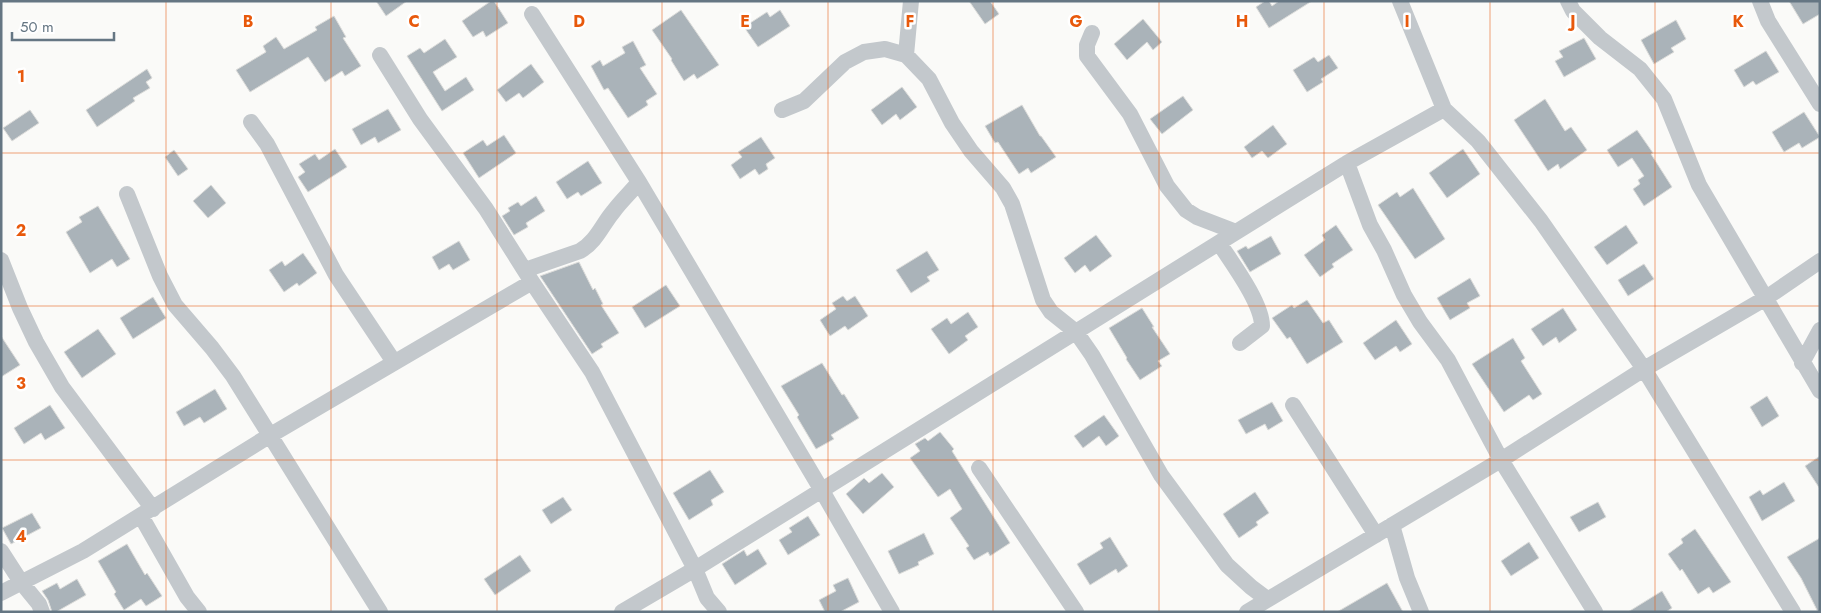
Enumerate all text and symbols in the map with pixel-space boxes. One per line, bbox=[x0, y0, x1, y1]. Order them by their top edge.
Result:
scale bar bbox=[12, 10, 115, 42]
text: B bbox=[243, 10, 253, 33]
text: C bbox=[408, 10, 420, 33]
text: D bbox=[573, 10, 585, 33]
text: E bbox=[740, 10, 750, 33]
text: F bbox=[906, 10, 914, 33]
text: G bbox=[1069, 10, 1083, 33]
text: H bbox=[1236, 10, 1248, 33]
text: I bbox=[1404, 10, 1410, 33]
text: J bbox=[1567, 10, 1576, 33]
text: K bbox=[1732, 10, 1744, 33]
text: 50 m bbox=[20, 16, 54, 38]
text: 1 bbox=[17, 65, 25, 88]
text: 2 bbox=[16, 219, 26, 242]
text: 3 bbox=[16, 372, 26, 395]
text: 4 bbox=[15, 525, 27, 548]

